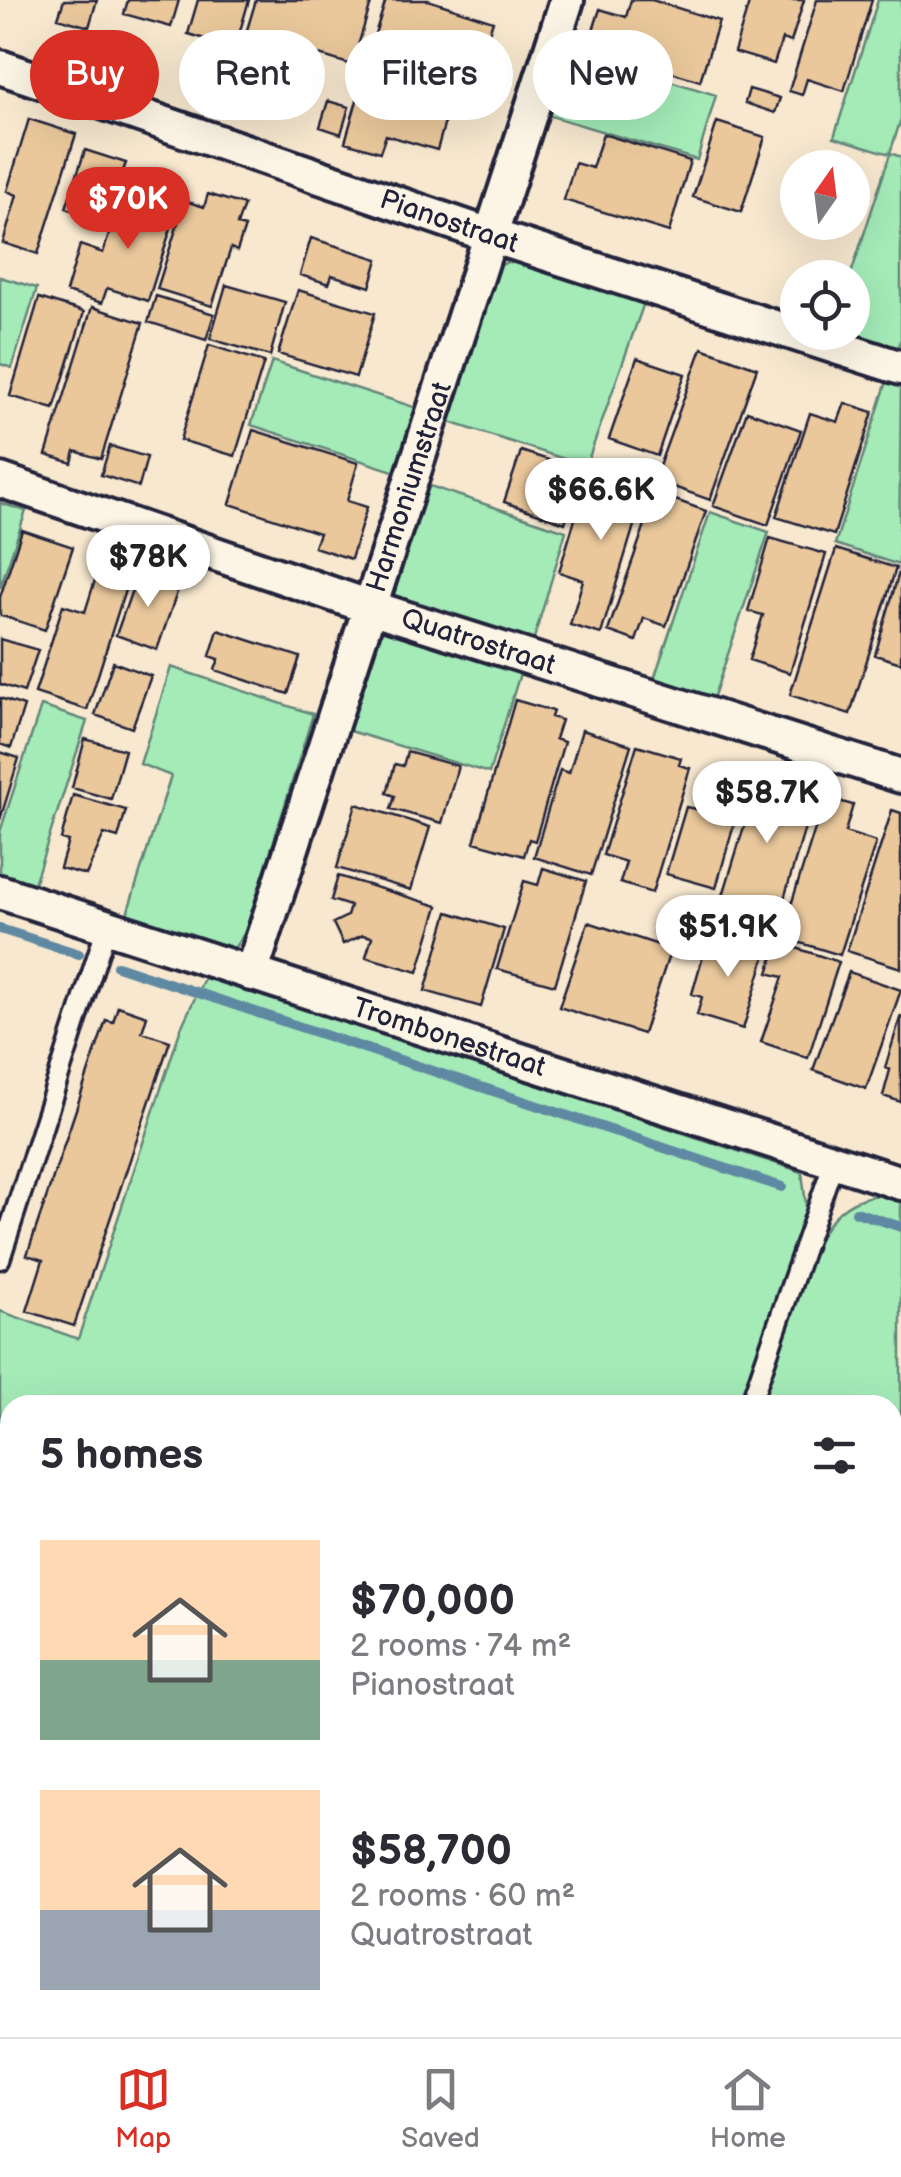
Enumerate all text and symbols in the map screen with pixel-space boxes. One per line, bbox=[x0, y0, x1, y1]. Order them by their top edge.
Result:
chip: Buy bbox=[30, 30, 159, 120]
chip: Rent bbox=[179, 30, 325, 120]
chip: Filters bbox=[345, 30, 513, 120]
chip: New bbox=[533, 30, 673, 120]
north arrow bbox=[780, 150, 870, 240]
map controls bbox=[780, 150, 870, 350]
pin: $70K bbox=[69, 167, 187, 252]
text: $70K bbox=[88, 180, 168, 219]
street label: Pianostraat bbox=[376, 182, 523, 260]
button: locate bbox=[780, 260, 870, 350]
street label: Harmoniumstraat bbox=[360, 377, 459, 596]
pin: $66.6K bbox=[520, 458, 682, 543]
text: $66.6K bbox=[547, 471, 655, 510]
pin: $78K bbox=[89, 525, 207, 610]
text: $78K bbox=[108, 538, 188, 577]
street label: Quatrostraat bbox=[397, 602, 560, 682]
pin: $58.7K bbox=[686, 761, 848, 846]
text: $58.7K bbox=[714, 774, 820, 813]
pin: $51.9K bbox=[647, 895, 809, 980]
text: $51.9K bbox=[678, 908, 778, 947]
street label: Trombonestraat bbox=[349, 991, 550, 1084]
icon: filters bbox=[807, 1428, 862, 1483]
text: 5 homes bbox=[40, 1430, 203, 1481]
text: $70,000 bbox=[350, 1576, 515, 1627]
icon: home bbox=[120, 1580, 240, 1700]
text: 2 rooms · 74 m² bbox=[350, 1627, 571, 1666]
text: Pianostraat bbox=[350, 1666, 515, 1705]
text: $58,700 bbox=[350, 1826, 512, 1877]
icon: home bbox=[120, 1830, 240, 1950]
text: 2 rooms · 60 m² bbox=[350, 1877, 575, 1916]
text: Quatrostraat bbox=[350, 1916, 532, 1955]
tab: Map bbox=[115, 2062, 171, 2155]
tab: Saved bbox=[401, 2062, 480, 2155]
tab: Home bbox=[710, 2062, 786, 2155]

